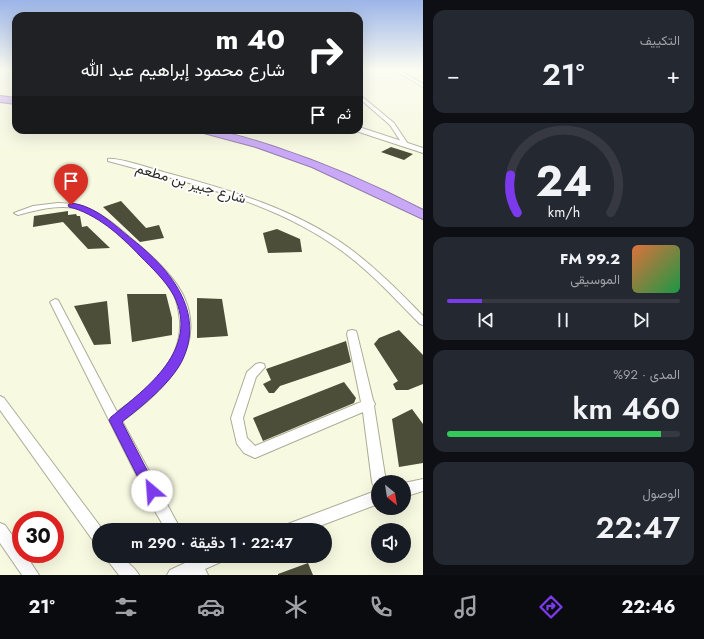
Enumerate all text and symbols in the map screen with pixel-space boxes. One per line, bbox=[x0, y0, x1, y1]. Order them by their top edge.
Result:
text: 40 m bbox=[216, 19, 285, 60]
icon: right bbox=[299, 28, 351, 80]
text: التكييف bbox=[640, 31, 680, 50]
text: 21° bbox=[542, 53, 584, 96]
text: شارع محمود إبراهيم عبد الله bbox=[81, 57, 285, 83]
text: − bbox=[447, 59, 460, 91]
text: + bbox=[666, 59, 680, 91]
text: ثم bbox=[337, 103, 351, 125]
icon: arrive bbox=[307, 104, 329, 126]
text: 24 bbox=[535, 151, 592, 212]
street label: شارع جبير بن مطعم bbox=[133, 158, 249, 209]
pin bbox=[54, 164, 88, 205]
icon: arrive bbox=[60, 170, 82, 192]
text: km/h bbox=[547, 201, 580, 221]
text: 99.2 FM bbox=[560, 248, 620, 270]
text: الموسيقى bbox=[570, 270, 620, 289]
icon: previous bbox=[475, 309, 497, 331]
icon: pause bbox=[552, 309, 574, 331]
icon: next bbox=[630, 309, 652, 331]
text: المدى · 92% bbox=[613, 365, 680, 384]
text: 460 km bbox=[572, 387, 680, 430]
position arrow bbox=[131, 470, 173, 512]
north arrow bbox=[371, 475, 411, 515]
map controls bbox=[371, 475, 411, 563]
text: الوصول bbox=[642, 484, 680, 503]
text: 22:47 bbox=[596, 506, 680, 549]
speed limit sign: 30 bbox=[12, 511, 64, 563]
button: sound bbox=[371, 523, 411, 563]
text: 22:47 · 1 دقيقة · 290 m bbox=[131, 532, 293, 554]
icon: filters bbox=[112, 593, 140, 621]
icon: car bbox=[197, 593, 225, 621]
icon: climate bbox=[282, 593, 310, 621]
icon: phone bbox=[367, 593, 395, 621]
icon: music bbox=[452, 593, 480, 621]
icon: directions bbox=[537, 593, 565, 621]
text: 21° bbox=[29, 594, 55, 620]
text: 22:46 bbox=[622, 594, 676, 620]

